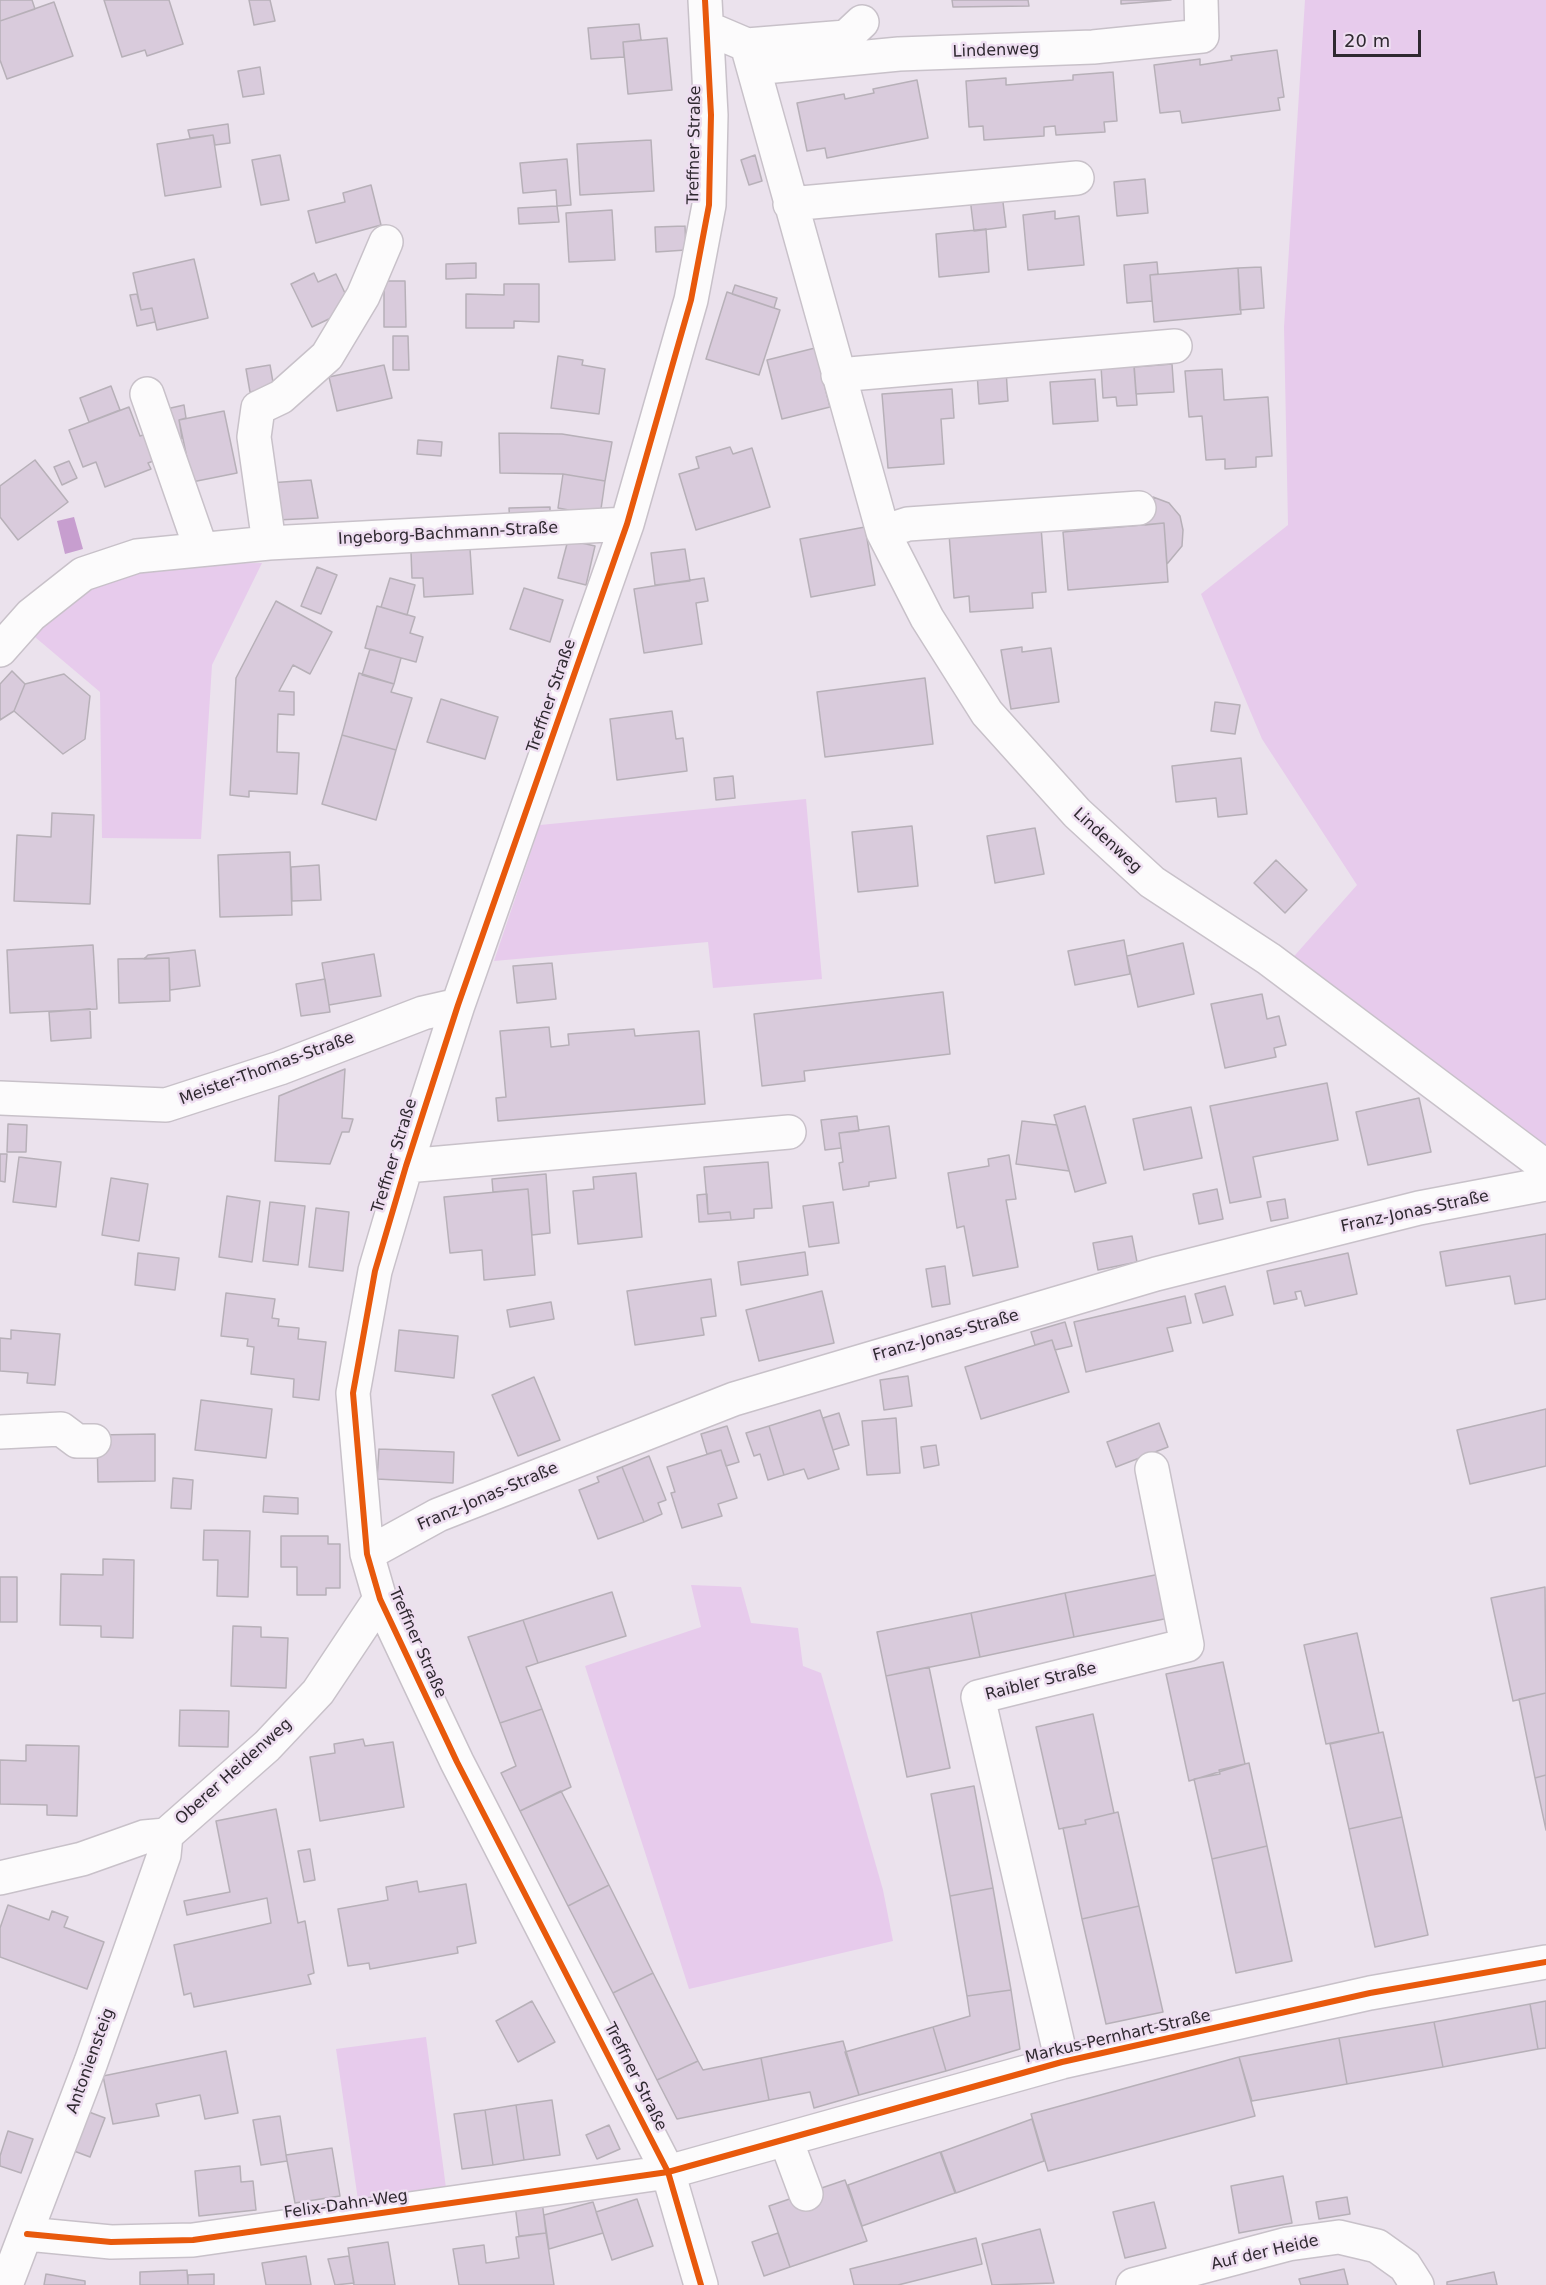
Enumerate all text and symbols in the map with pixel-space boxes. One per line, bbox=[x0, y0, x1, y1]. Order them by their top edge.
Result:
scale bar bbox=[1336, 18, 1424, 56]
text: 20 m bbox=[1344, 30, 1390, 51]
street label: Lindenweg bbox=[952, 40, 1040, 62]
street label: Treffner Straße bbox=[684, 85, 706, 205]
street label: Ingeborg-Bachmann-Straße bbox=[337, 519, 559, 549]
street label: Treffner Straße bbox=[524, 637, 580, 755]
street label: Lindenweg bbox=[1069, 804, 1145, 878]
street label: Meister-Thomas-Straße bbox=[177, 1028, 357, 1110]
street label: Treffner Straße bbox=[368, 1096, 422, 1216]
street label: Franz-Jonas-Straße bbox=[1339, 1187, 1491, 1237]
street label: Franz-Jonas-Straße bbox=[871, 1306, 1021, 1366]
street label: Franz-Jonas-Straße bbox=[415, 1459, 561, 1535]
street label: Treffner Straße bbox=[384, 1585, 450, 1701]
street label: Raibler Straße bbox=[983, 1659, 1099, 1705]
street label: Oberer Heidenweg bbox=[172, 1715, 296, 1829]
street label: Antoniensteig bbox=[63, 2006, 119, 2116]
street label: Markus-Pernhart-Straße bbox=[1023, 2006, 1213, 2068]
street label: Treffner Straße bbox=[599, 2020, 671, 2134]
street label: Felix-Dahn-Weg bbox=[283, 2187, 409, 2223]
street label: Auf der Heide bbox=[1209, 2231, 1321, 2275]

